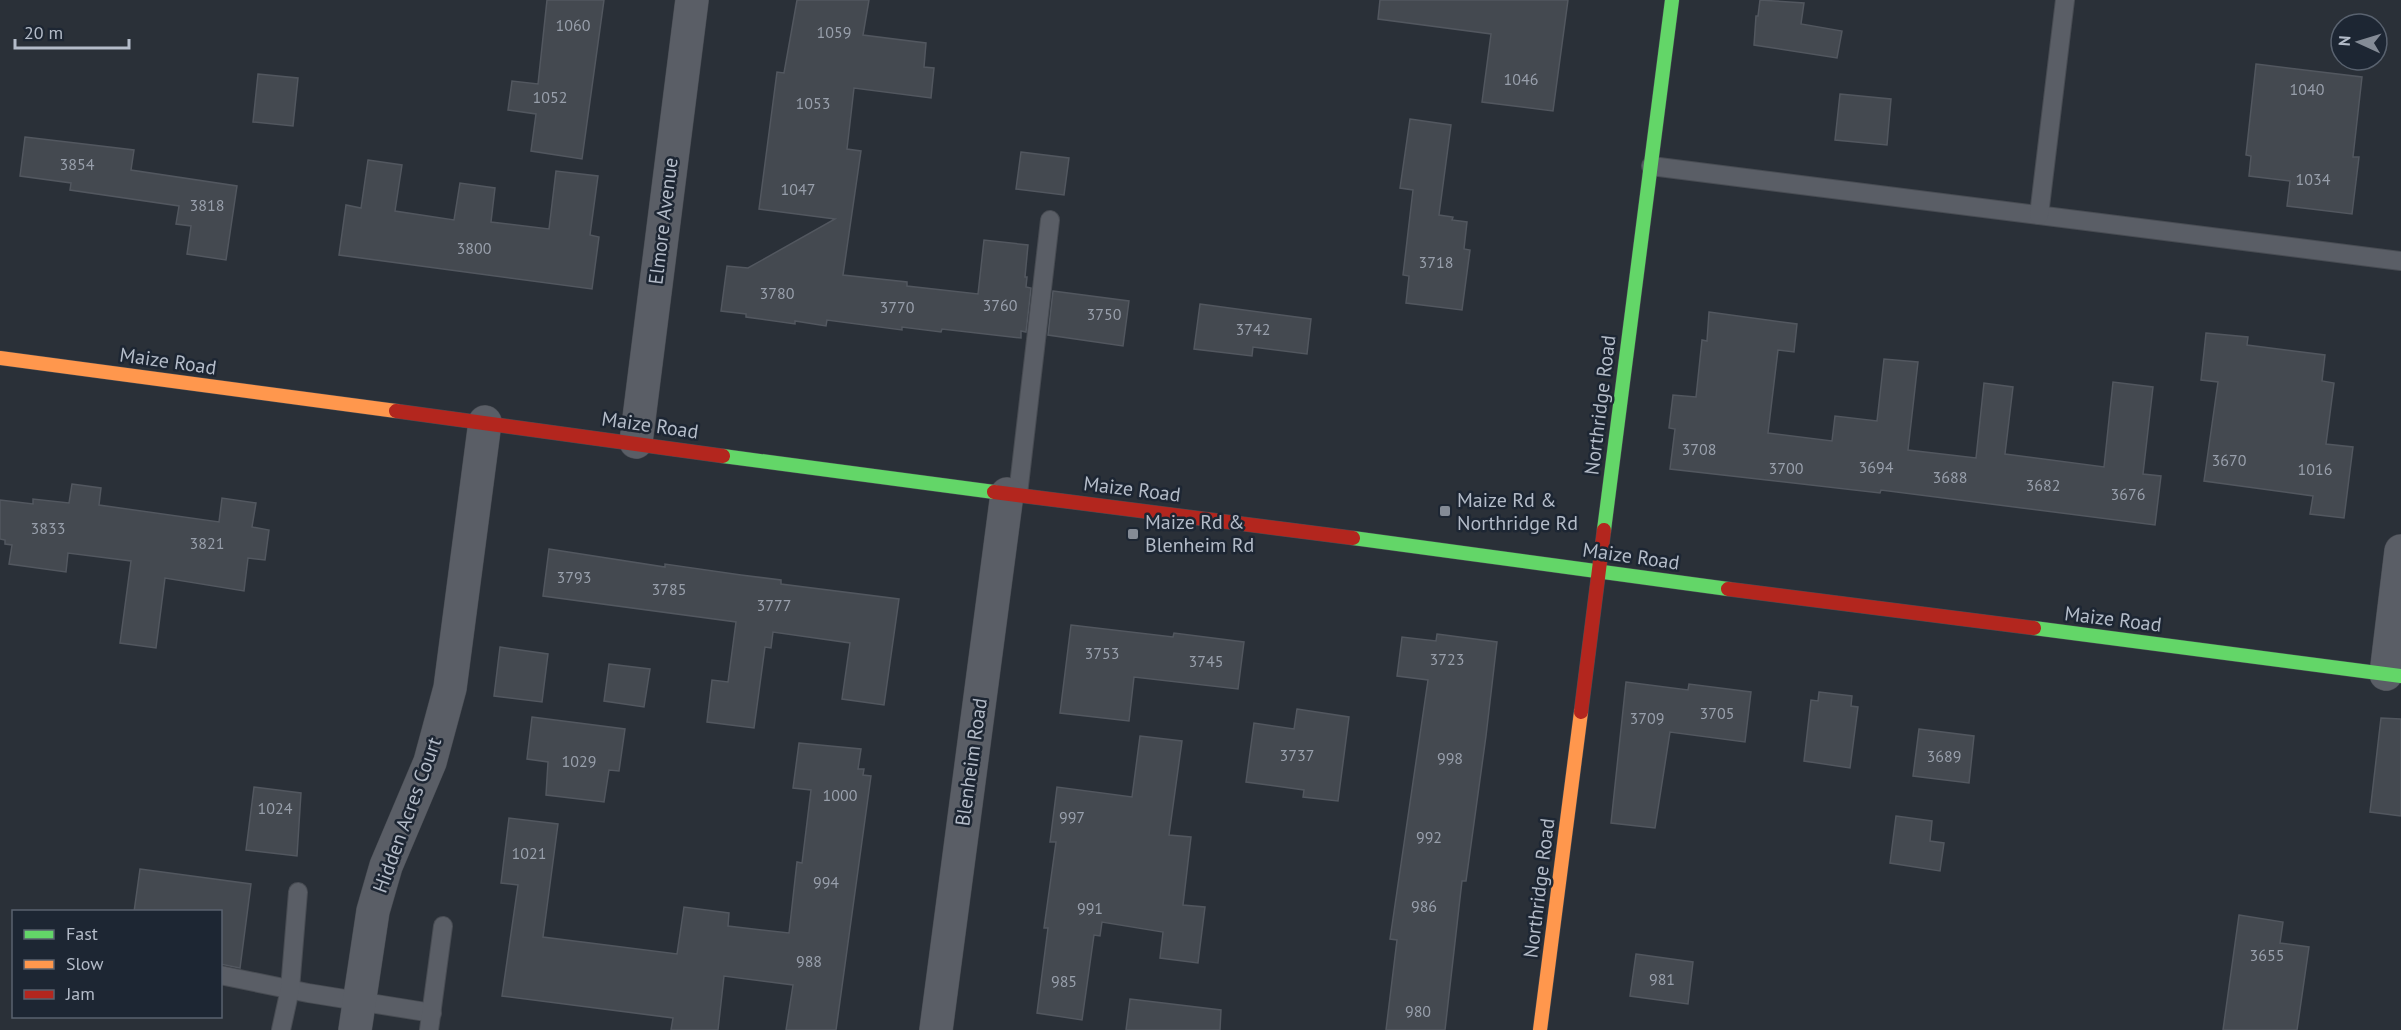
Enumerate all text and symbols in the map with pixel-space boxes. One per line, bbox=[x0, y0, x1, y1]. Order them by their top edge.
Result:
scale bar bbox=[15, 12, 129, 50]
north arrow bbox=[2329, 12, 2389, 72]
house number: 1060 bbox=[556, 15, 591, 35]
text: 20 m bbox=[24, 21, 63, 44]
house number: 1059 bbox=[817, 22, 851, 42]
text: N bbox=[2334, 35, 2354, 47]
house number: 1046 bbox=[1504, 69, 1538, 89]
house number: 1040 bbox=[2290, 79, 2325, 99]
house number: 1052 bbox=[533, 87, 567, 107]
house number: 1053 bbox=[796, 93, 830, 113]
house number: 3854 bbox=[60, 154, 95, 174]
street label: Elmore Avenue bbox=[642, 156, 684, 286]
house number: 1034 bbox=[2296, 169, 2331, 189]
house number: 1047 bbox=[781, 179, 815, 199]
house number: 3818 bbox=[190, 195, 224, 215]
house number: 3800 bbox=[457, 238, 492, 258]
house number: 3718 bbox=[1419, 252, 1453, 272]
house number: 3780 bbox=[760, 283, 795, 303]
house number: 3760 bbox=[983, 295, 1018, 315]
house number: 3770 bbox=[880, 297, 915, 317]
house number: 3750 bbox=[1087, 304, 1122, 324]
house number: 3742 bbox=[1236, 319, 1270, 339]
street label: Northridge Road bbox=[1579, 334, 1621, 476]
street label: Maize Road bbox=[118, 341, 218, 381]
street label: Maize Road bbox=[600, 405, 700, 445]
house number: 3708 bbox=[1682, 439, 1716, 459]
house number: 3670 bbox=[2212, 450, 2247, 470]
house number: 3694 bbox=[1859, 457, 1894, 477]
house number: 3700 bbox=[1769, 458, 1804, 478]
house number: 1016 bbox=[2298, 459, 2332, 479]
house number: 3688 bbox=[1933, 467, 1967, 487]
street label: Maize Road bbox=[1082, 470, 1182, 508]
house number: 3682 bbox=[2026, 475, 2060, 495]
house number: 3676 bbox=[2111, 484, 2145, 504]
place label: Maize Rd & Northridge Rd bbox=[1457, 487, 1578, 536]
marker: Maize Rd & Northridge Rd bbox=[1438, 504, 1452, 518]
place label: Maize Rd & Blenheim Rd bbox=[1145, 509, 1254, 558]
house number: 3833 bbox=[31, 518, 65, 538]
marker: Maize Rd & Blenheim Rd bbox=[1126, 527, 1140, 541]
house number: 3821 bbox=[190, 533, 224, 553]
street label: Maize Road bbox=[1581, 536, 1681, 576]
house number: 3793 bbox=[557, 567, 591, 587]
house number: 3785 bbox=[652, 579, 686, 599]
house number: 3777 bbox=[757, 595, 791, 615]
street label: Maize Road bbox=[2063, 600, 2163, 638]
house number: 3753 bbox=[1085, 643, 1119, 663]
house number: 3723 bbox=[1430, 649, 1464, 669]
house number: 3745 bbox=[1189, 651, 1223, 671]
street label: Blenheim Road bbox=[949, 696, 993, 828]
house number: 3705 bbox=[1700, 703, 1734, 723]
house number: 3709 bbox=[1630, 708, 1664, 728]
street label: Hidden Acres Court bbox=[367, 733, 447, 896]
house number: 3737 bbox=[1280, 745, 1314, 765]
house number: 3689 bbox=[1927, 746, 1961, 766]
house number: 998 bbox=[1437, 748, 1463, 768]
house number: 1029 bbox=[562, 751, 596, 771]
house number: 1000 bbox=[823, 785, 858, 805]
house number: 1024 bbox=[258, 798, 293, 818]
house number: 997 bbox=[1059, 807, 1085, 827]
street label: Northridge Road bbox=[1518, 817, 1560, 959]
house number: 992 bbox=[1416, 827, 1442, 847]
house number: 1021 bbox=[512, 843, 546, 863]
house number: 994 bbox=[813, 872, 839, 892]
house number: 986 bbox=[1411, 896, 1437, 916]
house number: 991 bbox=[1077, 898, 1103, 918]
legend bbox=[12, 910, 222, 1018]
text: Fast bbox=[66, 922, 98, 945]
house number: 3655 bbox=[2250, 945, 2284, 965]
house number: 988 bbox=[796, 951, 822, 971]
text: Slow bbox=[66, 952, 104, 975]
house number: 981 bbox=[1649, 969, 1675, 989]
house number: 985 bbox=[1051, 971, 1077, 991]
text: Jam bbox=[65, 982, 95, 1005]
house number: 980 bbox=[1405, 1001, 1431, 1021]

